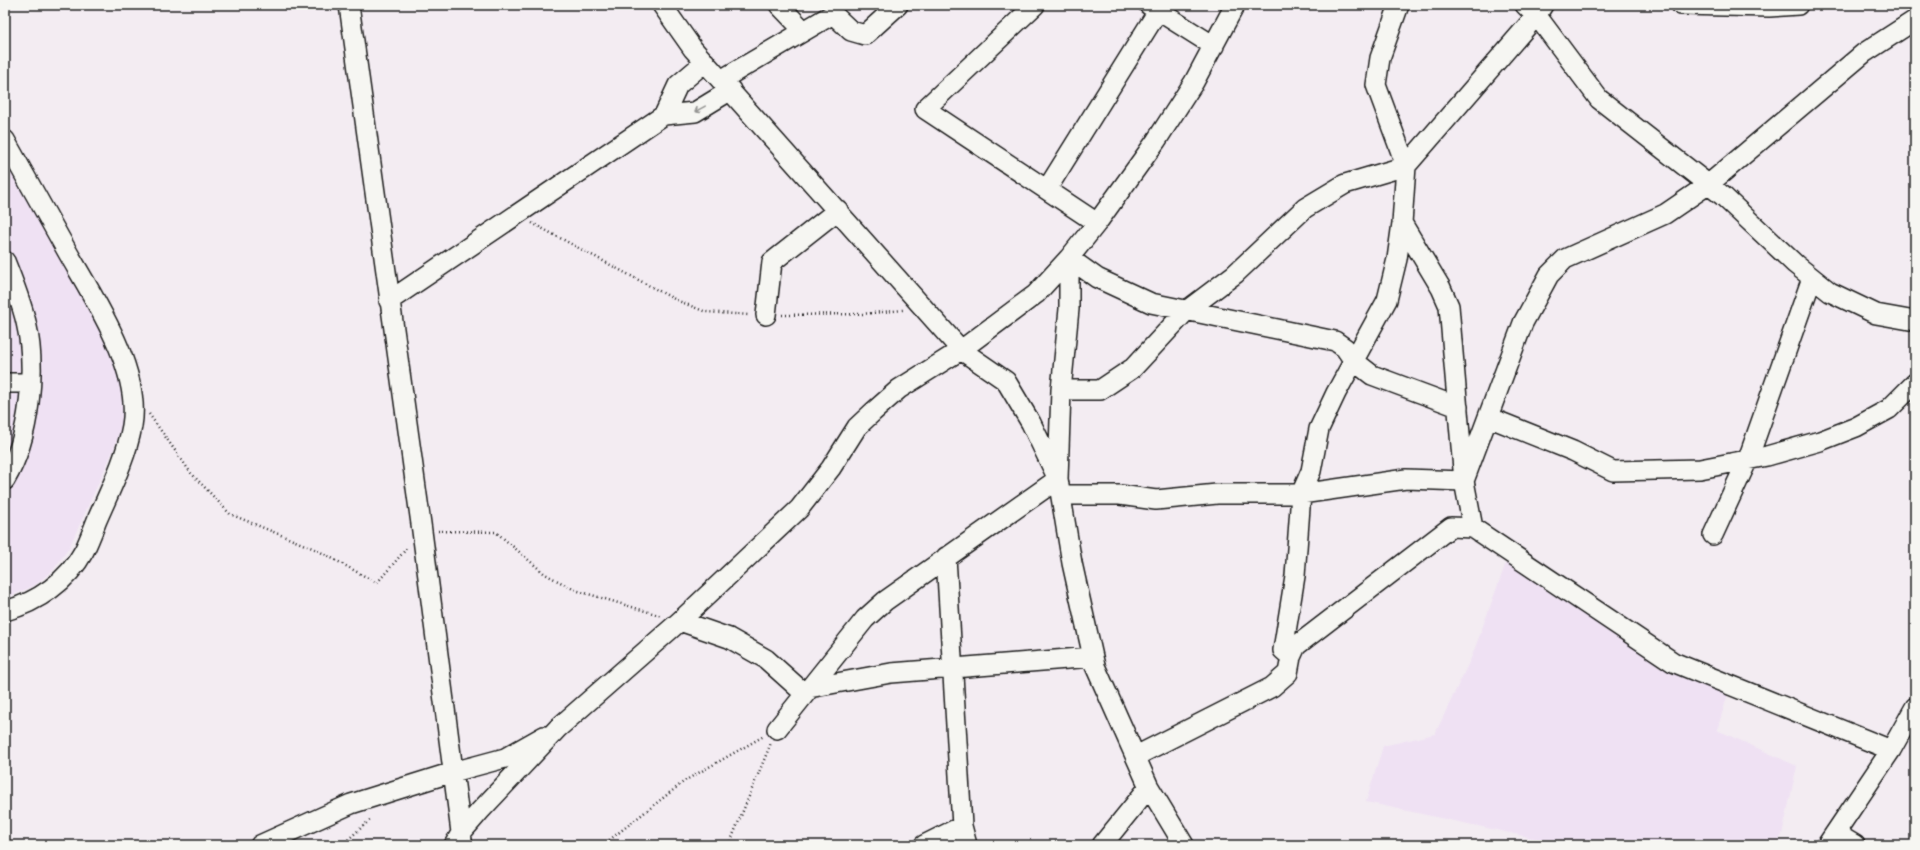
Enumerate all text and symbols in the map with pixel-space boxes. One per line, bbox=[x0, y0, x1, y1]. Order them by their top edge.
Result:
one-way arrow bbox=[694, 106, 706, 113]

